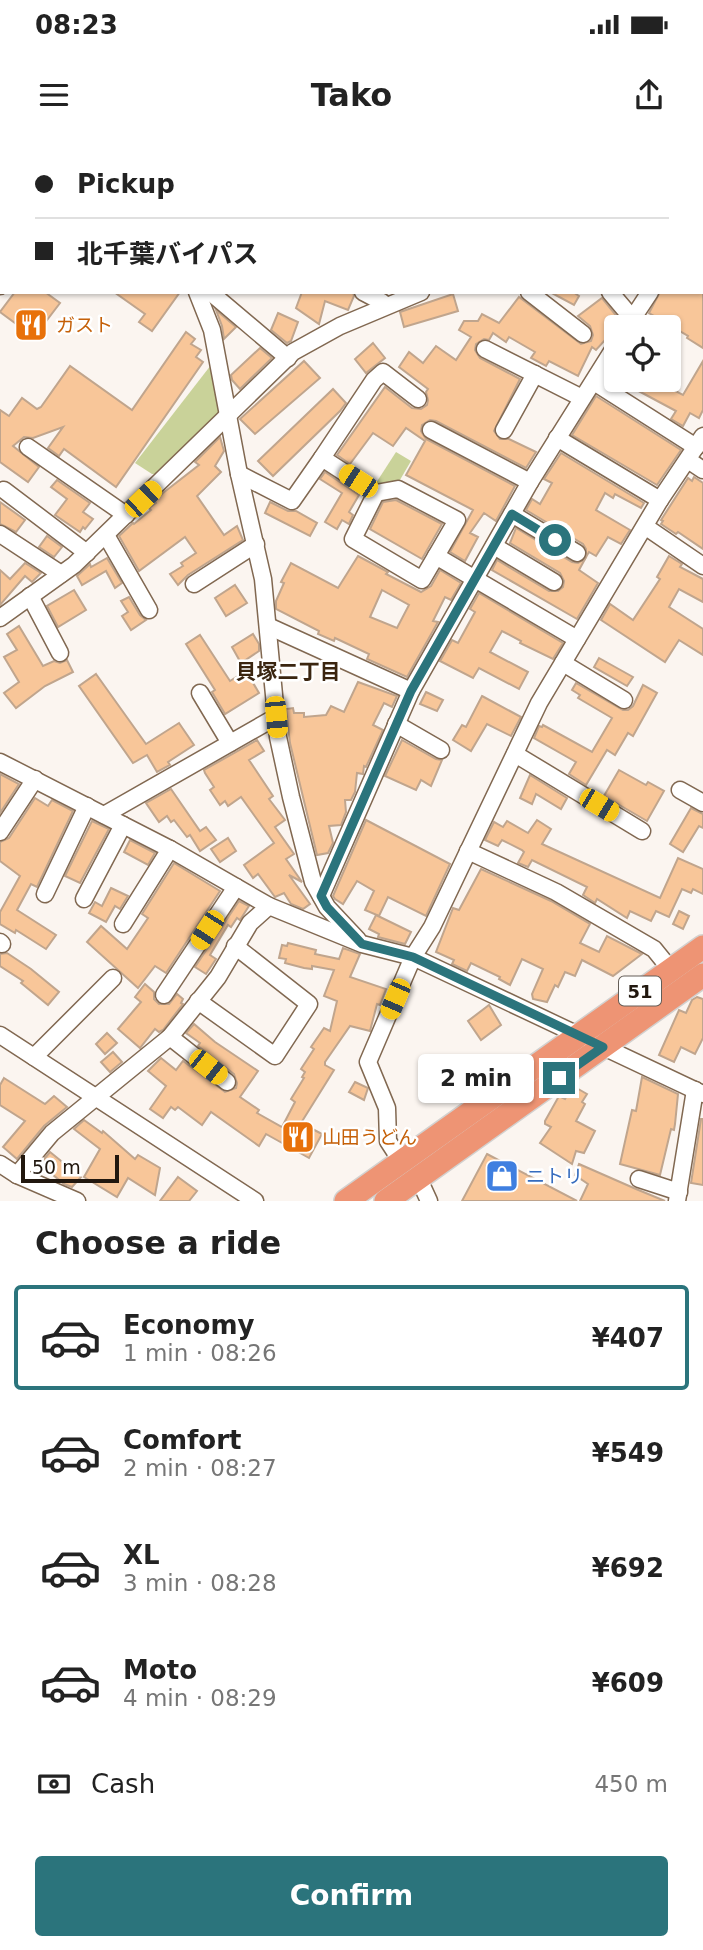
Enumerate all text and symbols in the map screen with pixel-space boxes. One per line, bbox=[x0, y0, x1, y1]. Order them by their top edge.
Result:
text: 08:23 bbox=[35, 10, 118, 40]
icon: menu bbox=[35, 76, 73, 114]
text: Tako bbox=[311, 76, 392, 114]
icon: share bbox=[630, 76, 668, 114]
text: Pickup bbox=[77, 169, 175, 199]
text: 北千葉バイパス bbox=[77, 239, 258, 269]
restaurant icon: ガスト bbox=[12, 306, 50, 344]
place label: ガスト bbox=[56, 314, 113, 336]
map controls bbox=[604, 315, 681, 392]
button: locate bbox=[604, 315, 681, 392]
car bbox=[335, 461, 382, 501]
car bbox=[121, 477, 166, 521]
route start bbox=[539, 524, 571, 556]
district label: 貝塚二丁目 bbox=[236, 660, 341, 684]
car bbox=[264, 695, 289, 739]
car bbox=[576, 785, 623, 825]
car bbox=[187, 907, 228, 953]
car bbox=[378, 976, 413, 1022]
road number: 51 bbox=[619, 976, 661, 1006]
car bbox=[185, 1046, 232, 1088]
callout: 2 min bbox=[419, 1054, 534, 1102]
route end bbox=[543, 1062, 575, 1094]
text: 2 min bbox=[440, 1065, 512, 1091]
restaurant icon: 山田うどん bbox=[279, 1118, 317, 1156]
place label: 山田うどん bbox=[322, 1126, 417, 1148]
scale bar bbox=[21, 1152, 119, 1184]
text: 50 m bbox=[32, 1156, 81, 1178]
shop icon: ニトリ bbox=[483, 1157, 521, 1195]
place label: ニトリ bbox=[526, 1165, 583, 1187]
text: Choose a ride bbox=[35, 1224, 281, 1262]
icon: car bbox=[39, 1306, 102, 1369]
text: Economy bbox=[123, 1310, 254, 1340]
text: ¥407 bbox=[592, 1323, 664, 1353]
text: 1 min · 08:26 bbox=[123, 1340, 277, 1366]
icon: car bbox=[39, 1421, 102, 1484]
text: Comfort bbox=[123, 1425, 241, 1455]
text: ¥549 bbox=[592, 1438, 664, 1468]
text: 2 min · 08:27 bbox=[123, 1455, 277, 1481]
icon: car bbox=[39, 1536, 102, 1599]
text: XL bbox=[123, 1540, 160, 1570]
text: ¥692 bbox=[592, 1553, 664, 1583]
text: 3 min · 08:28 bbox=[123, 1570, 277, 1596]
icon: car bbox=[39, 1651, 102, 1714]
text: Moto bbox=[123, 1655, 197, 1685]
text: ¥609 bbox=[592, 1668, 664, 1698]
text: 4 min · 08:29 bbox=[123, 1685, 277, 1711]
icon: cash bbox=[35, 1765, 73, 1803]
text: Cash bbox=[91, 1769, 155, 1799]
text: 450 m bbox=[594, 1771, 668, 1797]
button: Confirm bbox=[35, 1856, 668, 1936]

